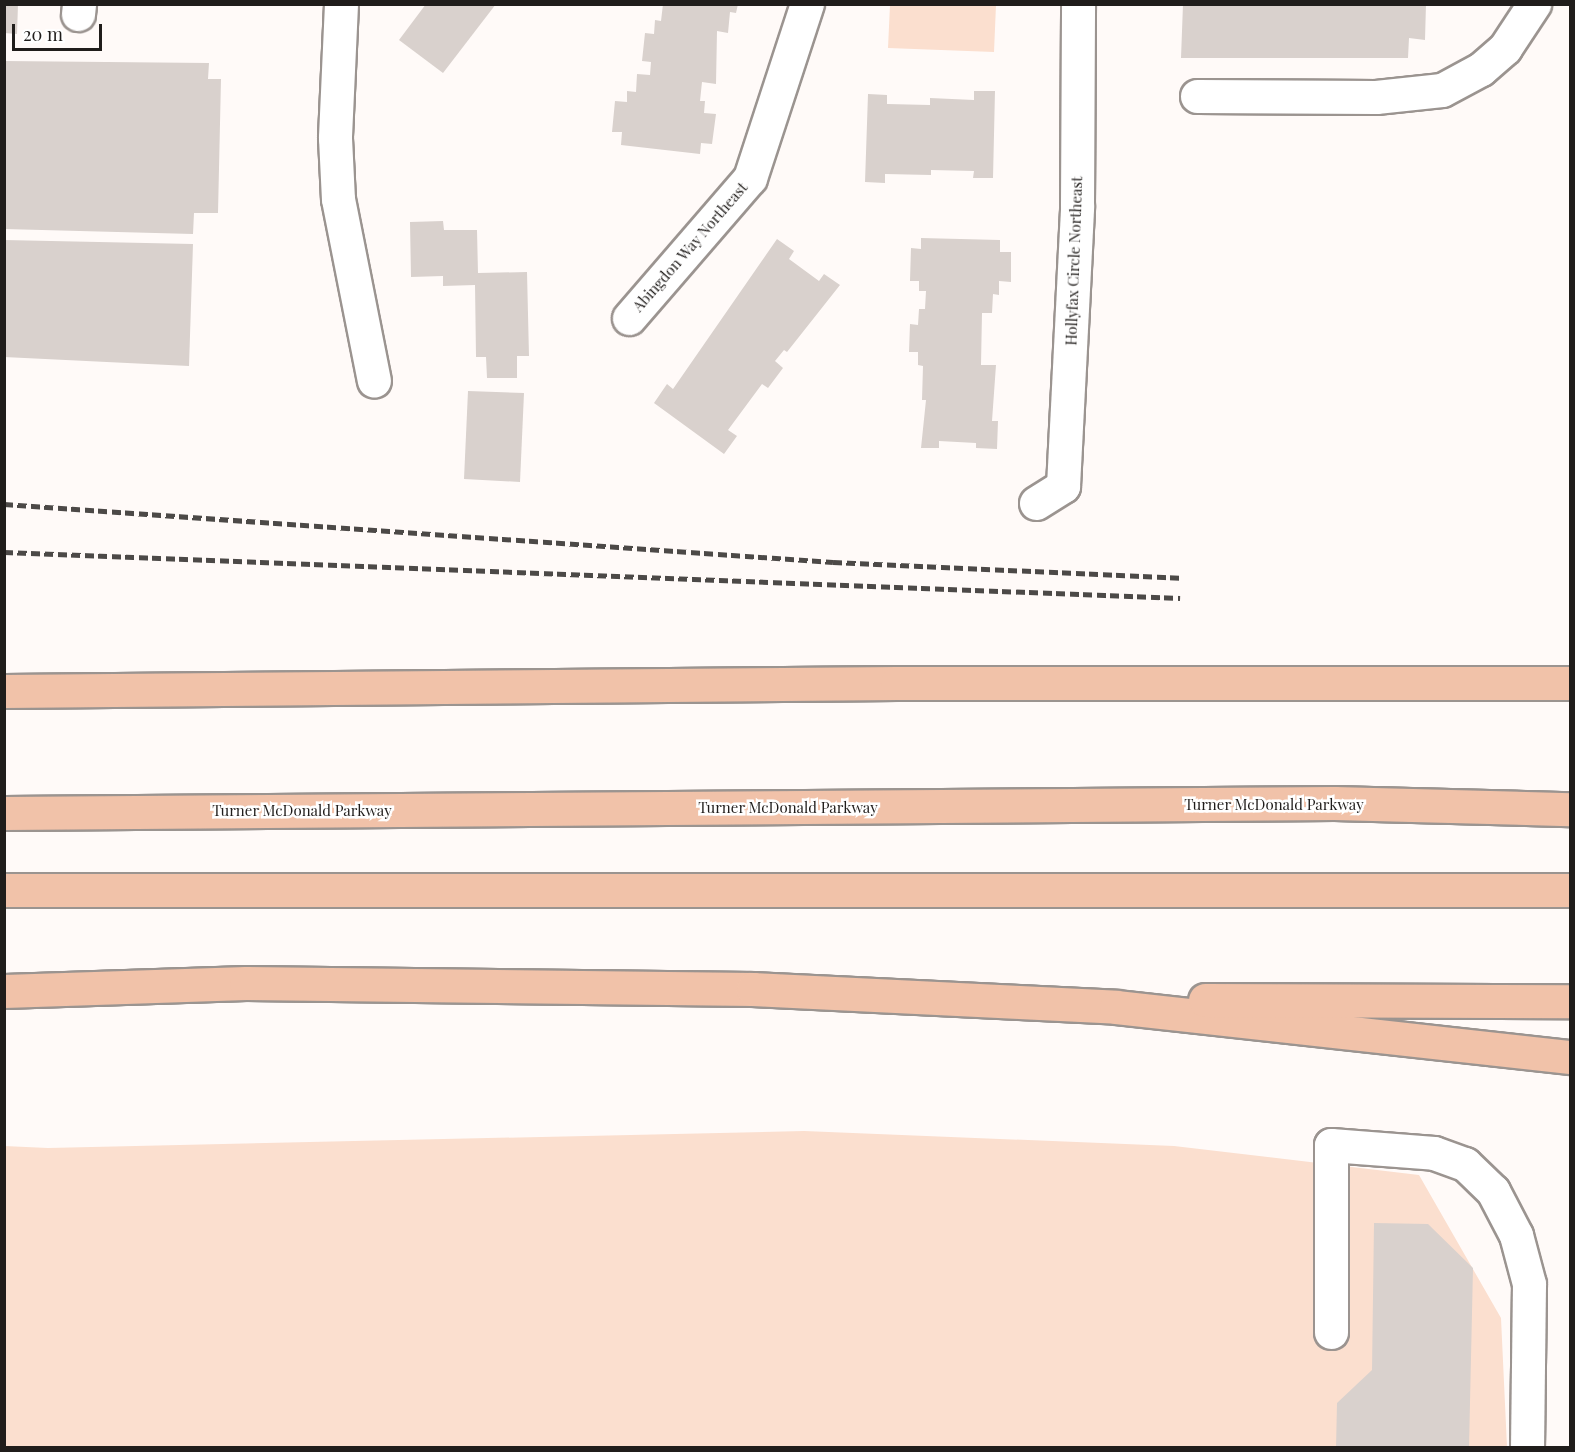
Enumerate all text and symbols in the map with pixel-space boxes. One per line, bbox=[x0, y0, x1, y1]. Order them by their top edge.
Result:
scale bar bbox=[15, 12, 105, 50]
text: 20 m bbox=[23, 22, 63, 46]
street label: Hollyfax Circle Northeast bbox=[1062, 176, 1086, 346]
street label: Abingdon Way Northeast bbox=[629, 178, 751, 316]
street label: Turner McDonald Parkway bbox=[1184, 796, 1364, 814]
street label: Turner McDonald Parkway bbox=[698, 799, 878, 817]
street label: Turner McDonald Parkway bbox=[212, 802, 392, 820]

